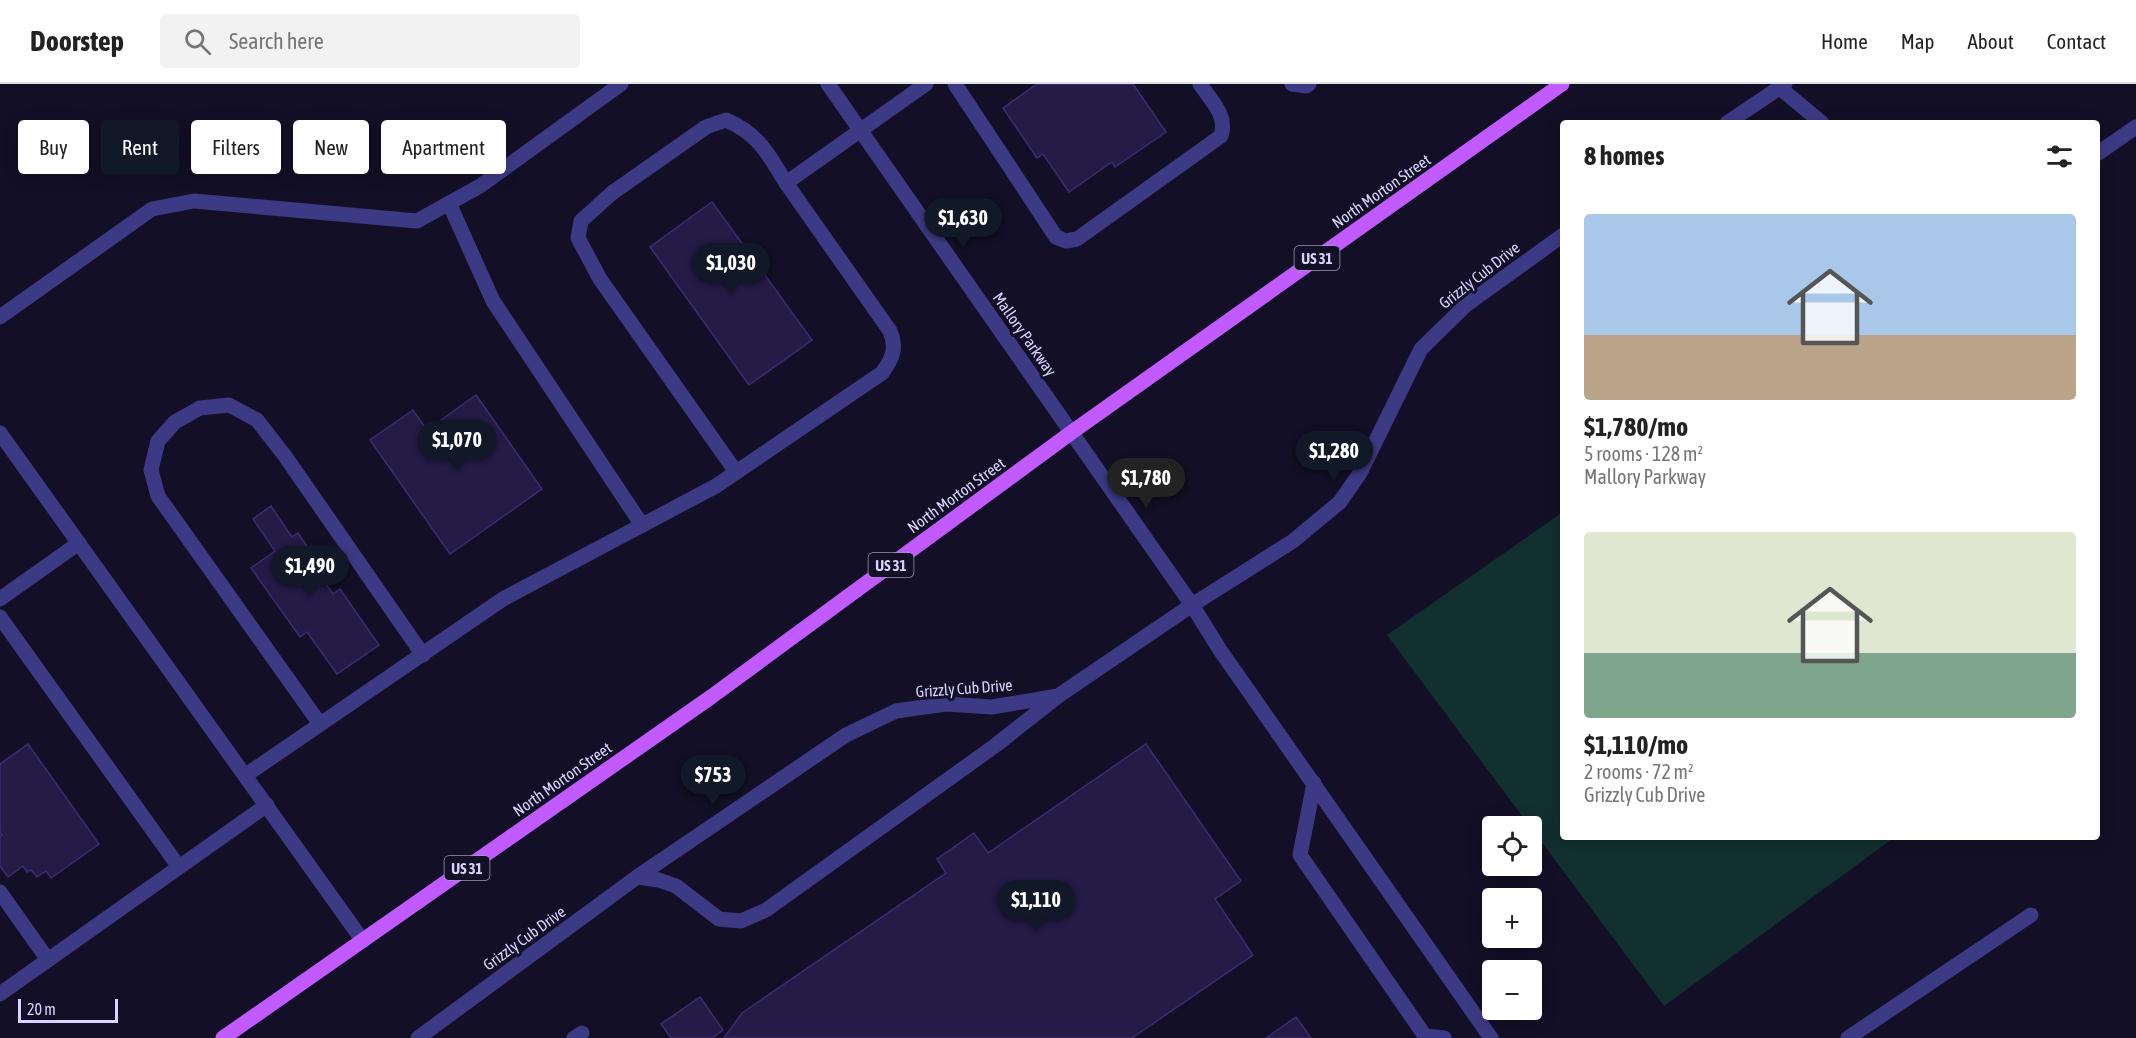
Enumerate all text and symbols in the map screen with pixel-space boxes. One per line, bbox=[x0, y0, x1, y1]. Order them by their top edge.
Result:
search box bbox=[160, 14, 580, 68]
text: Doorstep bbox=[30, 25, 124, 57]
icon: search bbox=[181, 25, 214, 58]
text: Search here bbox=[229, 28, 324, 54]
text: Home bbox=[1821, 29, 1868, 53]
text: Map bbox=[1901, 29, 1935, 53]
text: About bbox=[1968, 29, 2014, 53]
text: Contact bbox=[2047, 29, 2106, 53]
chip: Buy bbox=[18, 120, 89, 174]
chip: Rent bbox=[101, 120, 179, 174]
chip: Filters bbox=[191, 120, 281, 174]
chip: New bbox=[293, 120, 369, 174]
chip: Apartment bbox=[381, 120, 506, 174]
icon: filters bbox=[2043, 140, 2076, 173]
text: 8 homes bbox=[1584, 141, 1664, 171]
street label: North Morton Street bbox=[1328, 150, 1434, 232]
pin: $1,630 bbox=[914, 198, 1012, 249]
text: $1,630 bbox=[938, 206, 988, 229]
street label: Grizzly Cub Drive bbox=[1435, 238, 1523, 313]
pin: $1,030 bbox=[682, 243, 780, 294]
road number: US 31 bbox=[1294, 246, 1340, 270]
text: $1,030 bbox=[706, 251, 756, 274]
icon: home bbox=[1776, 253, 1884, 361]
street label: Mallory Parkway bbox=[989, 289, 1061, 380]
text: $1,780/mo bbox=[1584, 412, 1688, 442]
pin: $1,070 bbox=[408, 420, 506, 471]
text: $1,070 bbox=[432, 428, 482, 451]
pin: $1,280 bbox=[1285, 431, 1383, 482]
text: $1,280 bbox=[1309, 439, 1359, 462]
text: 5 rooms · 128 m² bbox=[1584, 442, 1703, 465]
street label: North Morton Street bbox=[904, 453, 1008, 536]
pin: $1,780 bbox=[1097, 458, 1195, 509]
text: Mallory Parkway bbox=[1584, 465, 1706, 488]
text: $1,780 bbox=[1121, 466, 1171, 489]
pin: $1,490 bbox=[261, 546, 359, 597]
road number: US 31 bbox=[868, 553, 914, 577]
text: $1,490 bbox=[285, 554, 335, 577]
icon: home bbox=[1776, 571, 1884, 679]
street label: Grizzly Cub Drive bbox=[915, 676, 1013, 701]
text: $1,110/mo bbox=[1584, 730, 1688, 760]
street label: North Morton Street bbox=[509, 738, 615, 820]
pin: $753 bbox=[677, 755, 749, 806]
text: 2 rooms · 72 m² bbox=[1584, 760, 1694, 783]
text: $753 bbox=[695, 763, 731, 786]
text: Grizzly Cub Drive bbox=[1584, 783, 1705, 806]
map controls bbox=[1482, 816, 1542, 1020]
button: locate bbox=[1482, 816, 1542, 876]
road number: US 31 bbox=[444, 856, 490, 880]
pin: $1,110 bbox=[987, 880, 1085, 931]
text: $1,110 bbox=[1011, 888, 1061, 911]
button: + bbox=[1482, 888, 1542, 948]
street label: Grizzly Cub Drive bbox=[479, 902, 569, 975]
button: − bbox=[1482, 960, 1542, 1020]
scale bar bbox=[18, 996, 118, 1024]
text: 20 m bbox=[27, 1000, 56, 1018]

